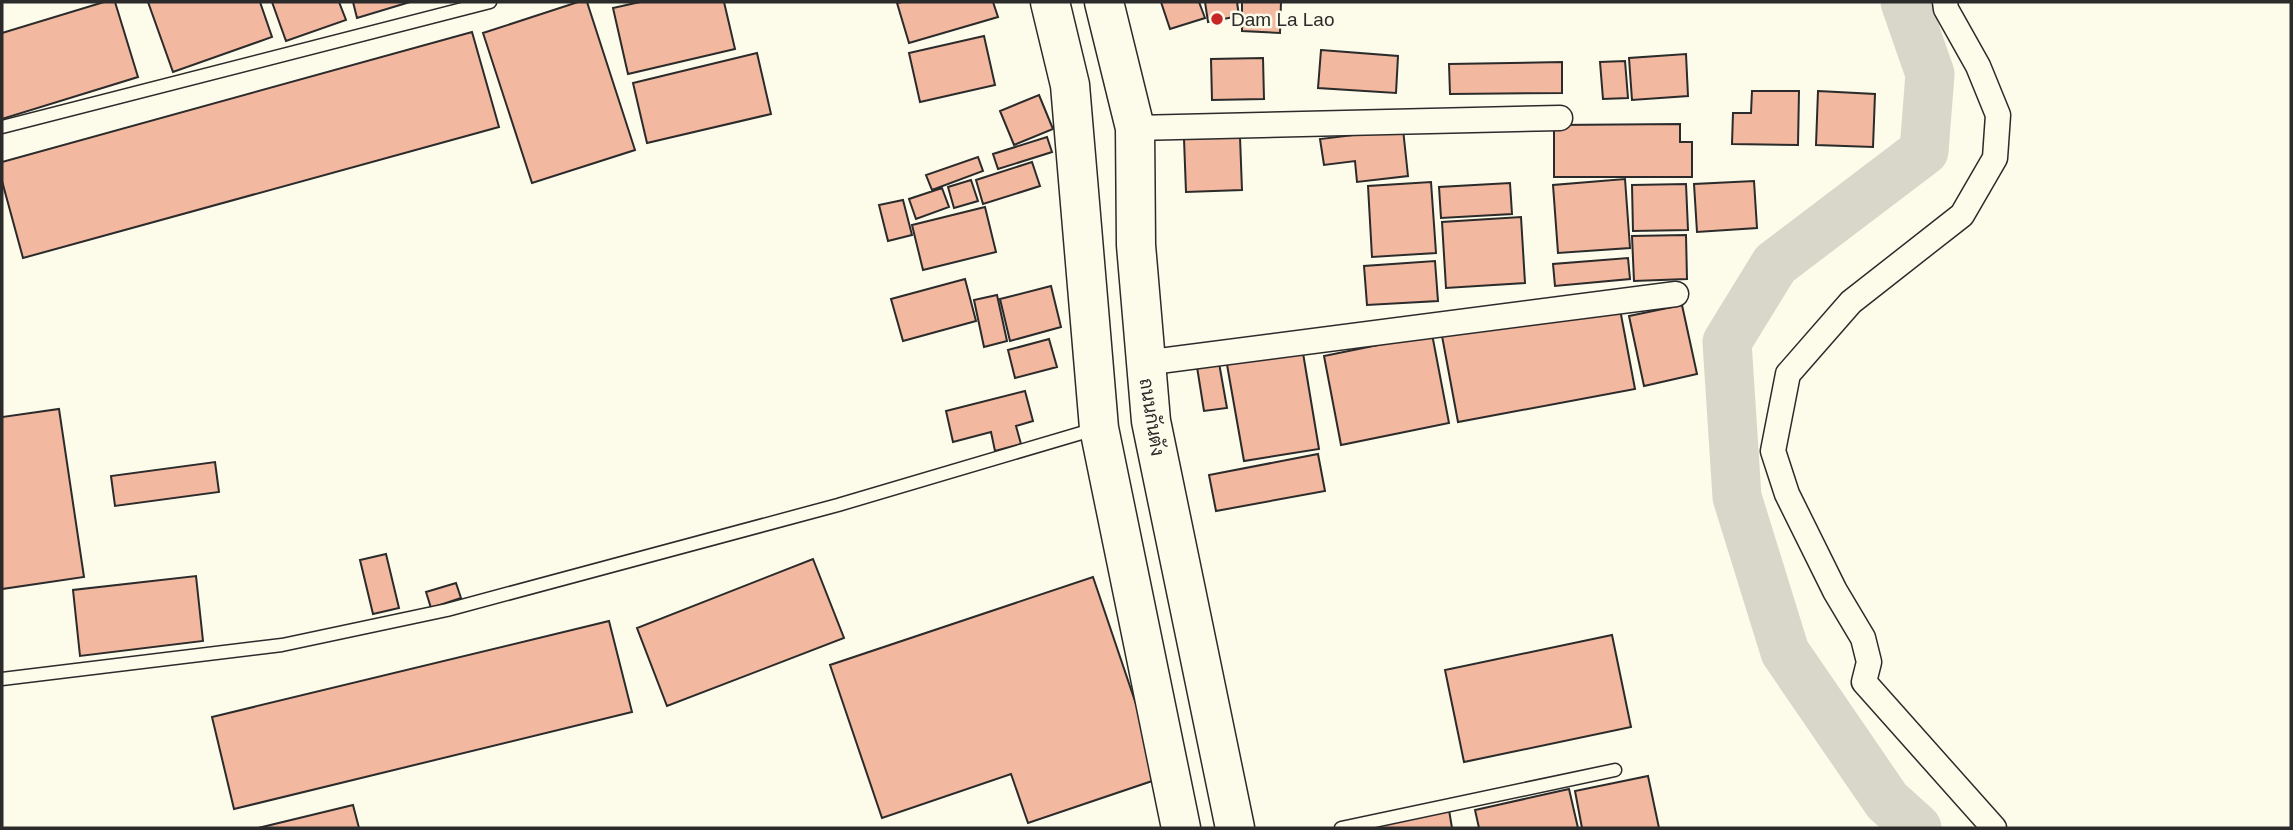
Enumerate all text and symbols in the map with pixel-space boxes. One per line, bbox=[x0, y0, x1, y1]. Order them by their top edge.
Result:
place label: Dam La Lao bbox=[1231, 9, 1335, 30]
marker: Dam La Lao bbox=[1209, 11, 1225, 27]
street label: ถนนกันตัง bbox=[1135, 377, 1169, 457]

